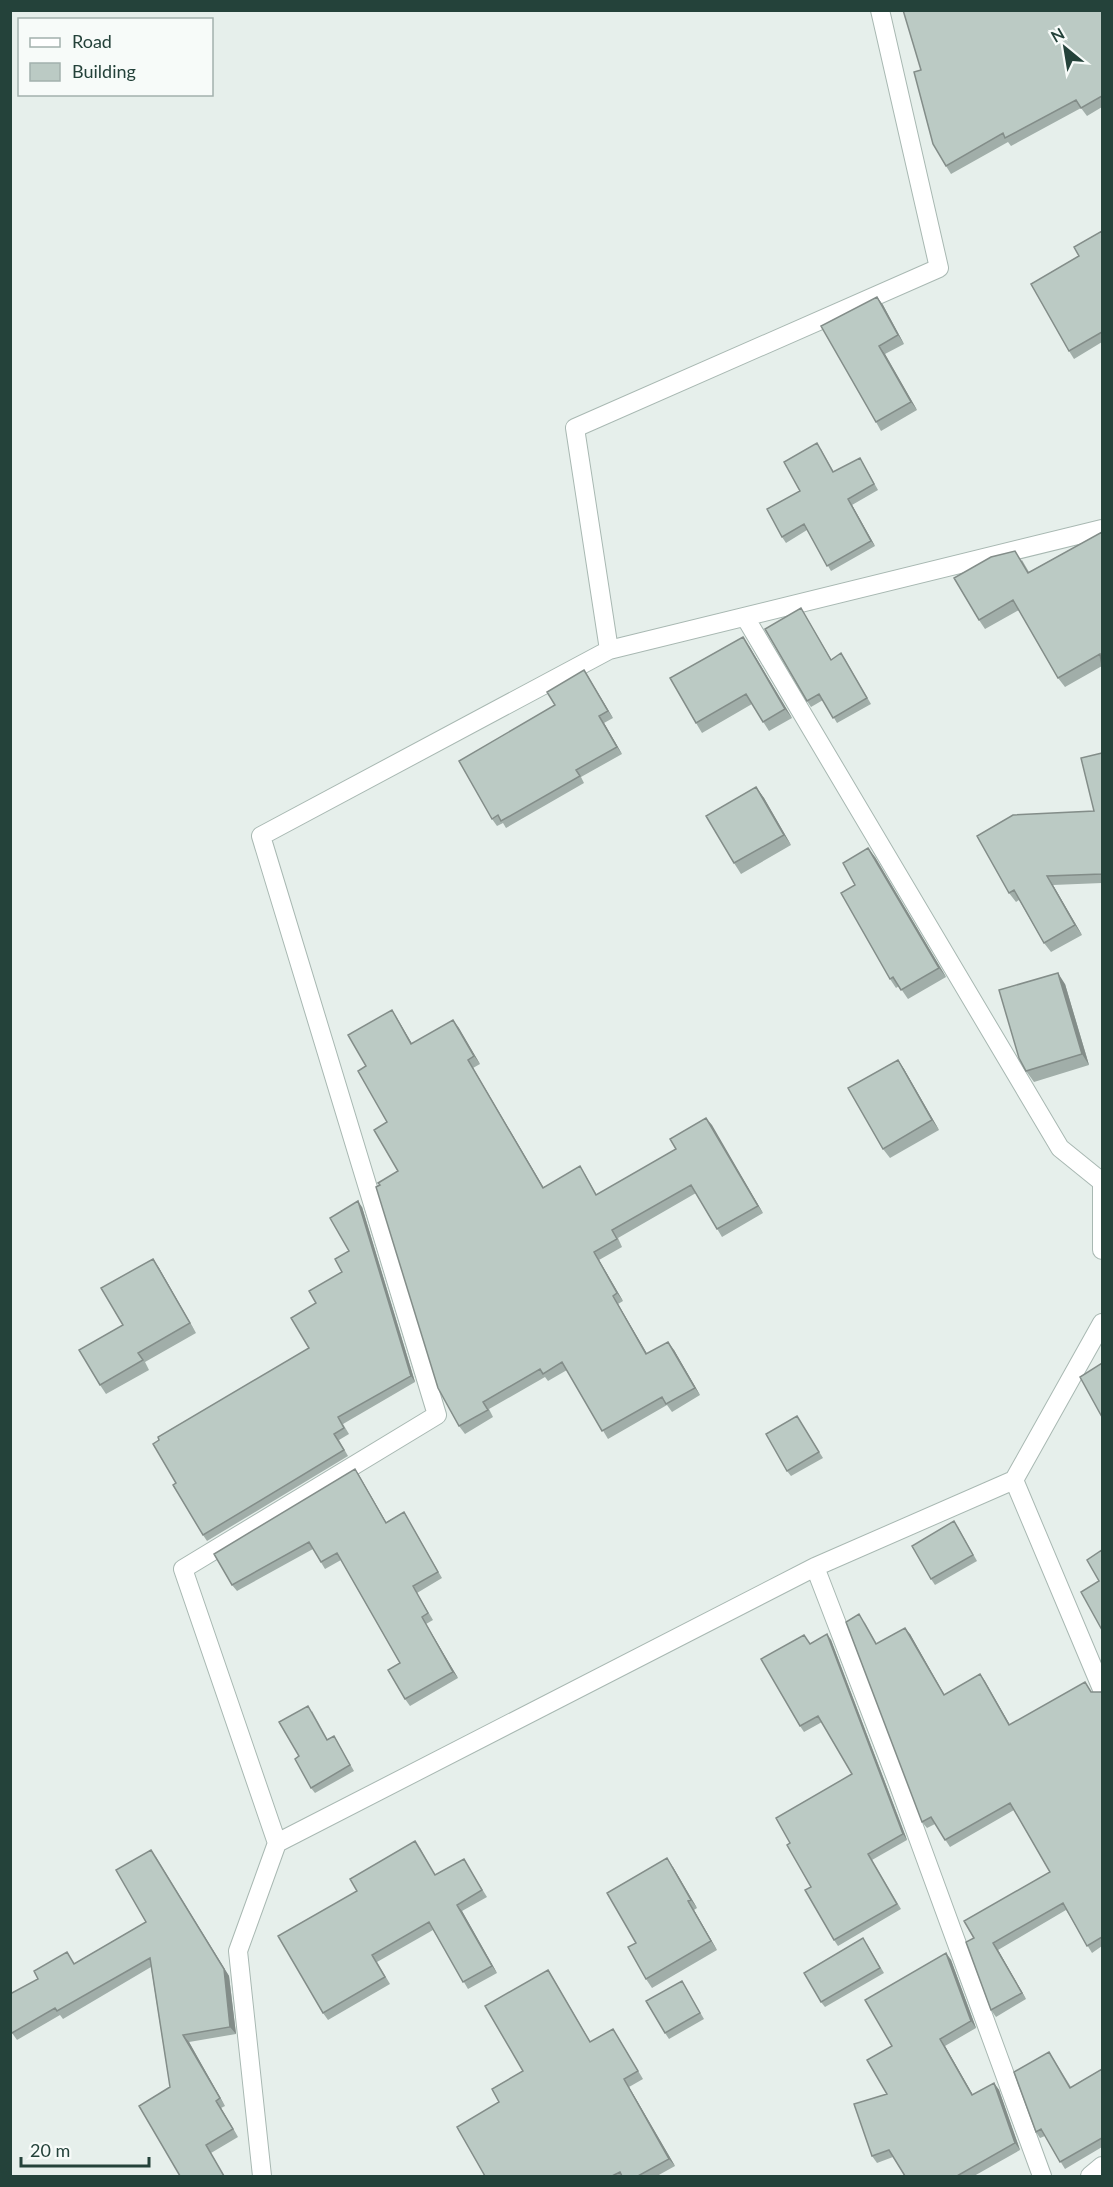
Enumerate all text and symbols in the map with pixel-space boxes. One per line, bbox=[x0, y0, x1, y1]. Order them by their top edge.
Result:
legend bbox=[18, 18, 213, 96]
north arrow bbox=[1035, 18, 1095, 78]
text: N bbox=[1047, 23, 1067, 46]
text: Road bbox=[72, 30, 112, 52]
text: Building bbox=[72, 60, 136, 82]
scale bar bbox=[21, 2130, 148, 2168]
text: 20 m bbox=[30, 2139, 70, 2161]

